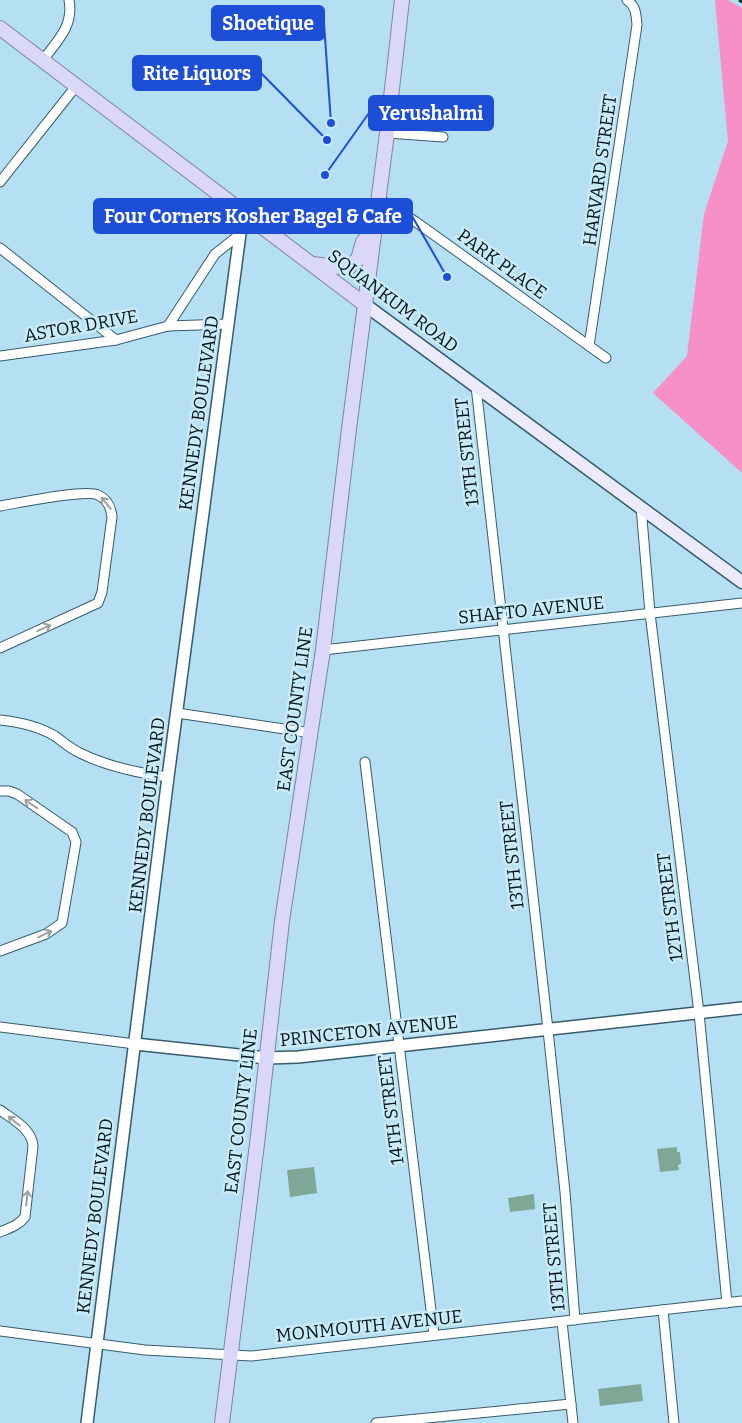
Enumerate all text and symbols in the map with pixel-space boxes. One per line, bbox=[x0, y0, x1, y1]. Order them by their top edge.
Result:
callout: Shoetique bbox=[212, 6, 324, 40]
text: Shoetique bbox=[222, 12, 314, 35]
callout: Rite Liquors bbox=[133, 56, 261, 90]
text: Rite Liquors bbox=[143, 62, 251, 85]
street label: HARVARD STREET bbox=[578, 92, 622, 247]
callout: Yerushalmi bbox=[369, 96, 493, 130]
text: Yerushalmi bbox=[379, 102, 483, 125]
callout: Four Corners Kosher Bagel & Cafe bbox=[94, 199, 412, 233]
text: Four Corners Kosher Bagel & Cafe bbox=[104, 205, 402, 228]
street label: PARK PLACE bbox=[453, 224, 551, 304]
street label: SQUANKUM ROAD bbox=[323, 245, 463, 357]
street label: ASTOR DRIVE bbox=[22, 305, 140, 347]
street label: KENNEDY BOULEVARD bbox=[174, 314, 224, 512]
street label: 13TH STREET bbox=[450, 396, 484, 507]
one-way arrow bbox=[101, 497, 112, 510]
street label: SHAFTO AVENUE bbox=[457, 591, 605, 629]
one-way arrow bbox=[36, 623, 51, 633]
street label: EAST COUNTY LINE bbox=[273, 625, 317, 793]
street label: KENNEDY BOULEVARD bbox=[124, 716, 170, 914]
one-way arrow bbox=[24, 799, 38, 809]
street label: 13TH STREET bbox=[495, 799, 529, 910]
street label: 12TH STREET bbox=[652, 851, 688, 963]
one-way arrow bbox=[38, 928, 53, 938]
street label: PRINCETON AVENUE bbox=[279, 1011, 459, 1051]
street label: EAST COUNTY LINE bbox=[220, 1027, 262, 1195]
street label: 14TH STREET bbox=[373, 1054, 409, 1166]
one-way arrow bbox=[8, 1115, 21, 1126]
street label: KENNEDY BOULEVARD bbox=[72, 1117, 118, 1315]
one-way arrow bbox=[22, 1190, 32, 1206]
street label: 13TH STREET bbox=[538, 1201, 570, 1312]
street label: MONMOUTH AVENUE bbox=[275, 1305, 463, 1347]

